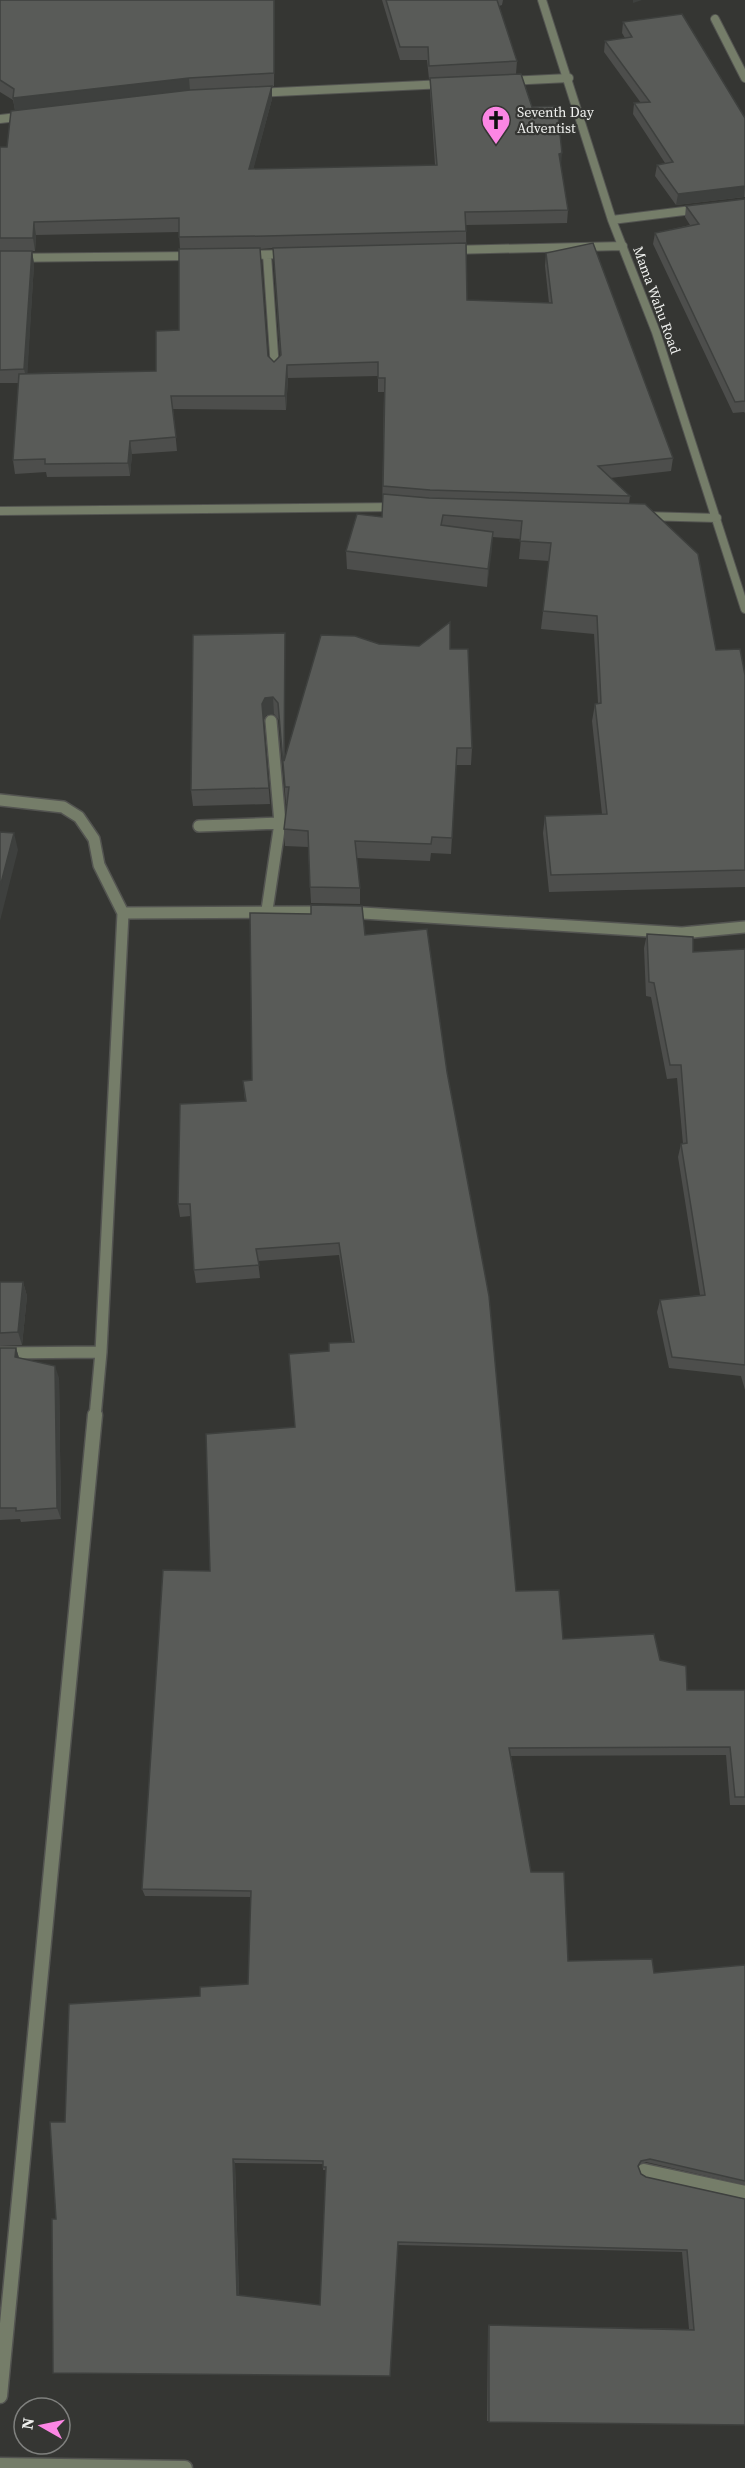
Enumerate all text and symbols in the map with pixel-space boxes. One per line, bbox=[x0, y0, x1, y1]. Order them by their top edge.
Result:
place label: Seventh Day Adventist bbox=[517, 102, 595, 138]
church icon: Seventh Day Adventist bbox=[480, 104, 512, 146]
street label: Mama Wahu Road bbox=[628, 243, 686, 357]
north arrow bbox=[12, 2396, 72, 2456]
text: N bbox=[15, 2416, 39, 2431]

